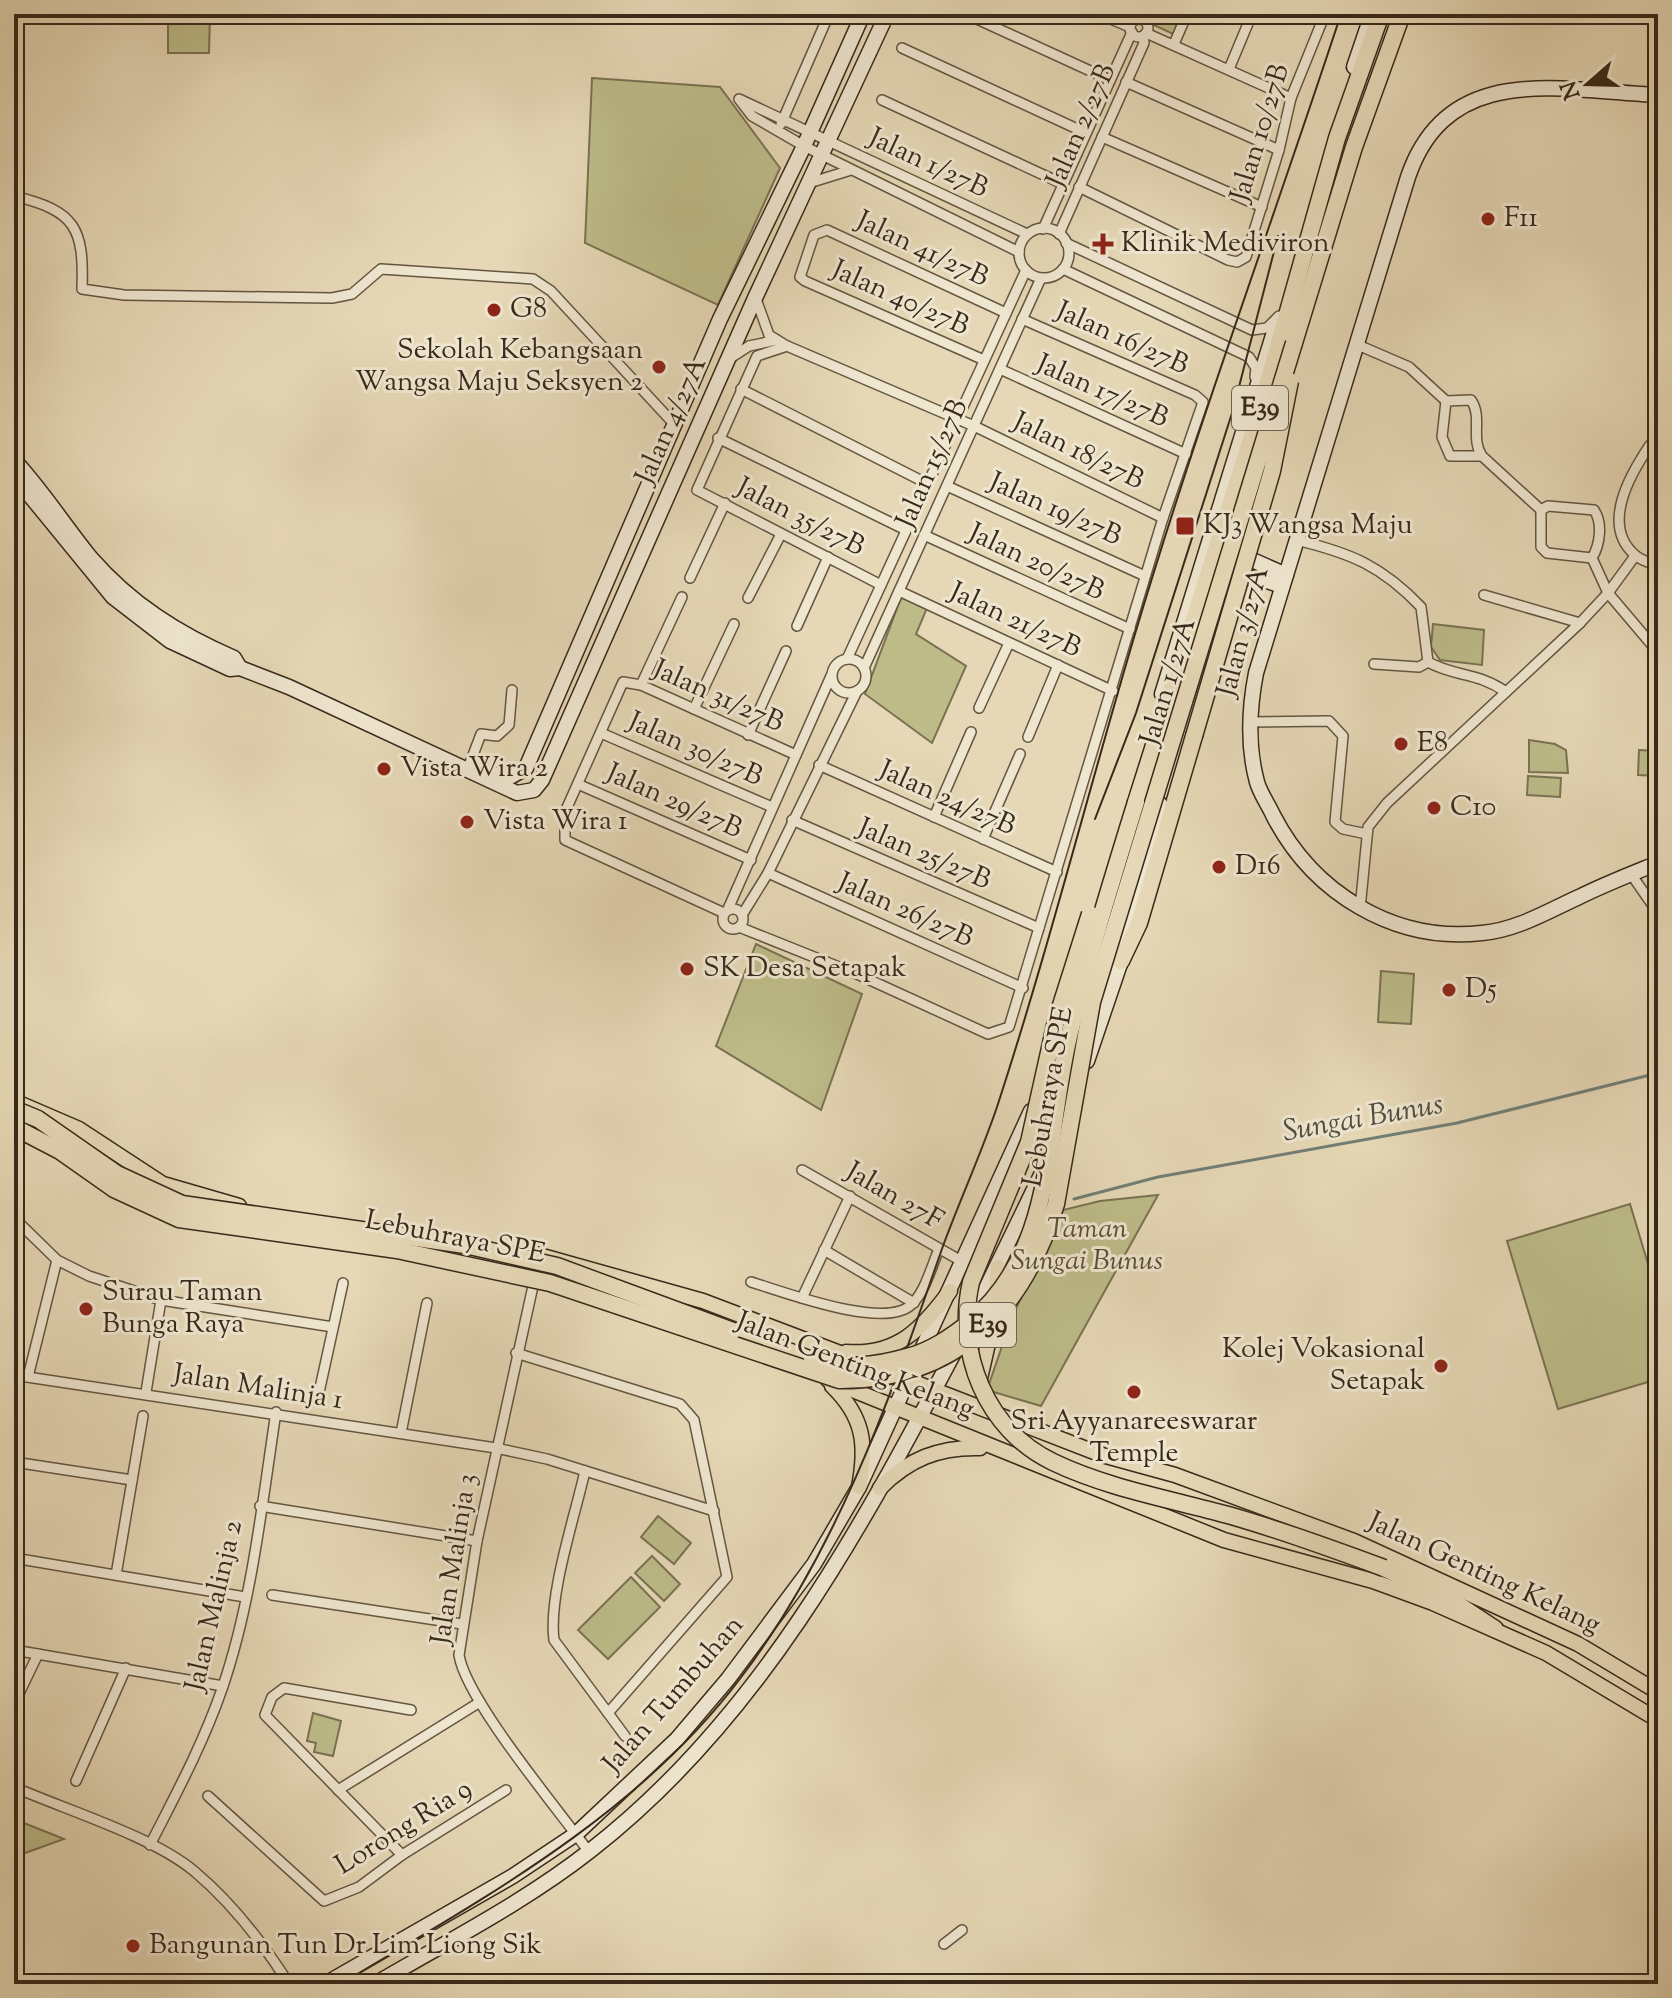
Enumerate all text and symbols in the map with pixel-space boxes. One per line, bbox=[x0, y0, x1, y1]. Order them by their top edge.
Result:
north arrow bbox=[1548, 44, 1628, 124]
street label: Jalan 2/27B bbox=[1036, 58, 1127, 196]
street label: Jalan 10/27B bbox=[1221, 59, 1301, 209]
text: N bbox=[1554, 76, 1590, 104]
street label: Jalan 1/27B bbox=[860, 118, 994, 209]
place label: F11 bbox=[1504, 199, 1538, 239]
street label: Jalan 41/27B bbox=[847, 201, 995, 298]
marker: F11 bbox=[1479, 210, 1497, 228]
place label: Klinik Mediviron bbox=[1121, 224, 1330, 264]
marker: Klinik Mediviron bbox=[1092, 233, 1114, 255]
street label: Jalan 40/27B bbox=[823, 250, 975, 347]
place label: G8 bbox=[510, 290, 547, 330]
street label: Jalan 16/27B bbox=[1047, 291, 1195, 386]
marker: G8 bbox=[485, 301, 503, 319]
place label: Sekolah Kebangsaan Wangsa Maju Seksyen 2 bbox=[355, 331, 643, 403]
street label: Jalan 17/27B bbox=[1028, 344, 1175, 439]
street label: Jalan 4/27A bbox=[625, 351, 718, 493]
marker: Sekolah Kebangsaan Wangsa Maju Seksyen 2 bbox=[650, 358, 668, 376]
road number: E39 bbox=[1232, 386, 1288, 430]
street label: Jalan 15/27B bbox=[886, 393, 979, 537]
street label: Jalan 18/27B bbox=[1004, 402, 1150, 501]
street label: Jalan 19/27B bbox=[980, 462, 1128, 557]
street label: Jalan 35/27B bbox=[727, 468, 871, 567]
place label: KJ3 Wangsa Maju bbox=[1203, 506, 1413, 546]
street label: Jalan 20/27B bbox=[960, 513, 1111, 612]
marker: KJ3 Wangsa Maju bbox=[1174, 515, 1196, 537]
street label: Jalan 3/27A bbox=[1207, 562, 1281, 703]
street label: Jalan 21/27B bbox=[941, 572, 1087, 669]
street label: Jalan 1/27A bbox=[1130, 613, 1207, 752]
street label: Jalan 31/27B bbox=[644, 650, 790, 744]
street label: Jalan 30/27B bbox=[619, 702, 769, 798]
place label: E8 bbox=[1417, 724, 1448, 764]
marker: E8 bbox=[1392, 735, 1410, 753]
place label: Vista Wira 2 bbox=[400, 749, 548, 789]
street label: Jalan 24/27B bbox=[870, 750, 1022, 847]
street label: Jalan 29/27B bbox=[598, 753, 748, 850]
marker: Vista Wira 2 bbox=[375, 760, 393, 778]
place label: C10 bbox=[1450, 788, 1496, 828]
marker: C10 bbox=[1425, 799, 1443, 817]
place label: Vista Wira 1 bbox=[483, 802, 628, 842]
street label: Jalan 25/27B bbox=[849, 808, 997, 901]
marker: Vista Wira 1 bbox=[458, 813, 476, 831]
place label: D16 bbox=[1235, 847, 1281, 887]
marker: D16 bbox=[1210, 858, 1228, 876]
street label: Jalan 26/27B bbox=[829, 862, 979, 959]
place label: SK Desa Setapak bbox=[703, 949, 907, 989]
marker: SK Desa Setapak bbox=[678, 960, 696, 978]
place label: D5 bbox=[1465, 970, 1497, 1010]
marker: D5 bbox=[1440, 981, 1458, 999]
street label: Lebuhraya SPE bbox=[1013, 1004, 1085, 1190]
water label: Sungai Bunus bbox=[1279, 1084, 1447, 1154]
street label: Jalan 27F bbox=[836, 1152, 950, 1241]
street label: Lebuhraya SPE bbox=[362, 1201, 548, 1275]
park label: Taman Sungai Bunus bbox=[1011, 1210, 1163, 1282]
place label: Surau Taman Bunga Raya bbox=[102, 1273, 263, 1345]
marker: Surau Taman Bunga Raya bbox=[77, 1300, 95, 1318]
street label: Jalan Genting Kelang bbox=[728, 1301, 980, 1430]
road number: E39 bbox=[960, 1303, 1016, 1347]
place label: Kolej Vokasional Setapak bbox=[1222, 1330, 1425, 1402]
street label: Jalan Malinja 1 bbox=[168, 1355, 346, 1421]
marker: Kolej Vokasional Setapak bbox=[1432, 1357, 1450, 1375]
marker: Sri Ayyanareeswarar Temple bbox=[1125, 1383, 1143, 1401]
place label: Sri Ayyanareeswarar Temple bbox=[1011, 1402, 1258, 1474]
street label: Jalan Malinja 3 bbox=[421, 1471, 488, 1649]
street label: Jalan Genting Kelang bbox=[1359, 1502, 1607, 1645]
street label: Jalan Malinja 2 bbox=[175, 1516, 254, 1697]
street label: Jalan Tumbuhan bbox=[593, 1607, 754, 1784]
street label: Lorong Ria 9 bbox=[328, 1770, 480, 1886]
place label: Bangunan Tun Dr Lim Liong Sik bbox=[149, 1926, 542, 1966]
marker: Bangunan Tun Dr Lim Liong Sik bbox=[124, 1937, 142, 1955]

